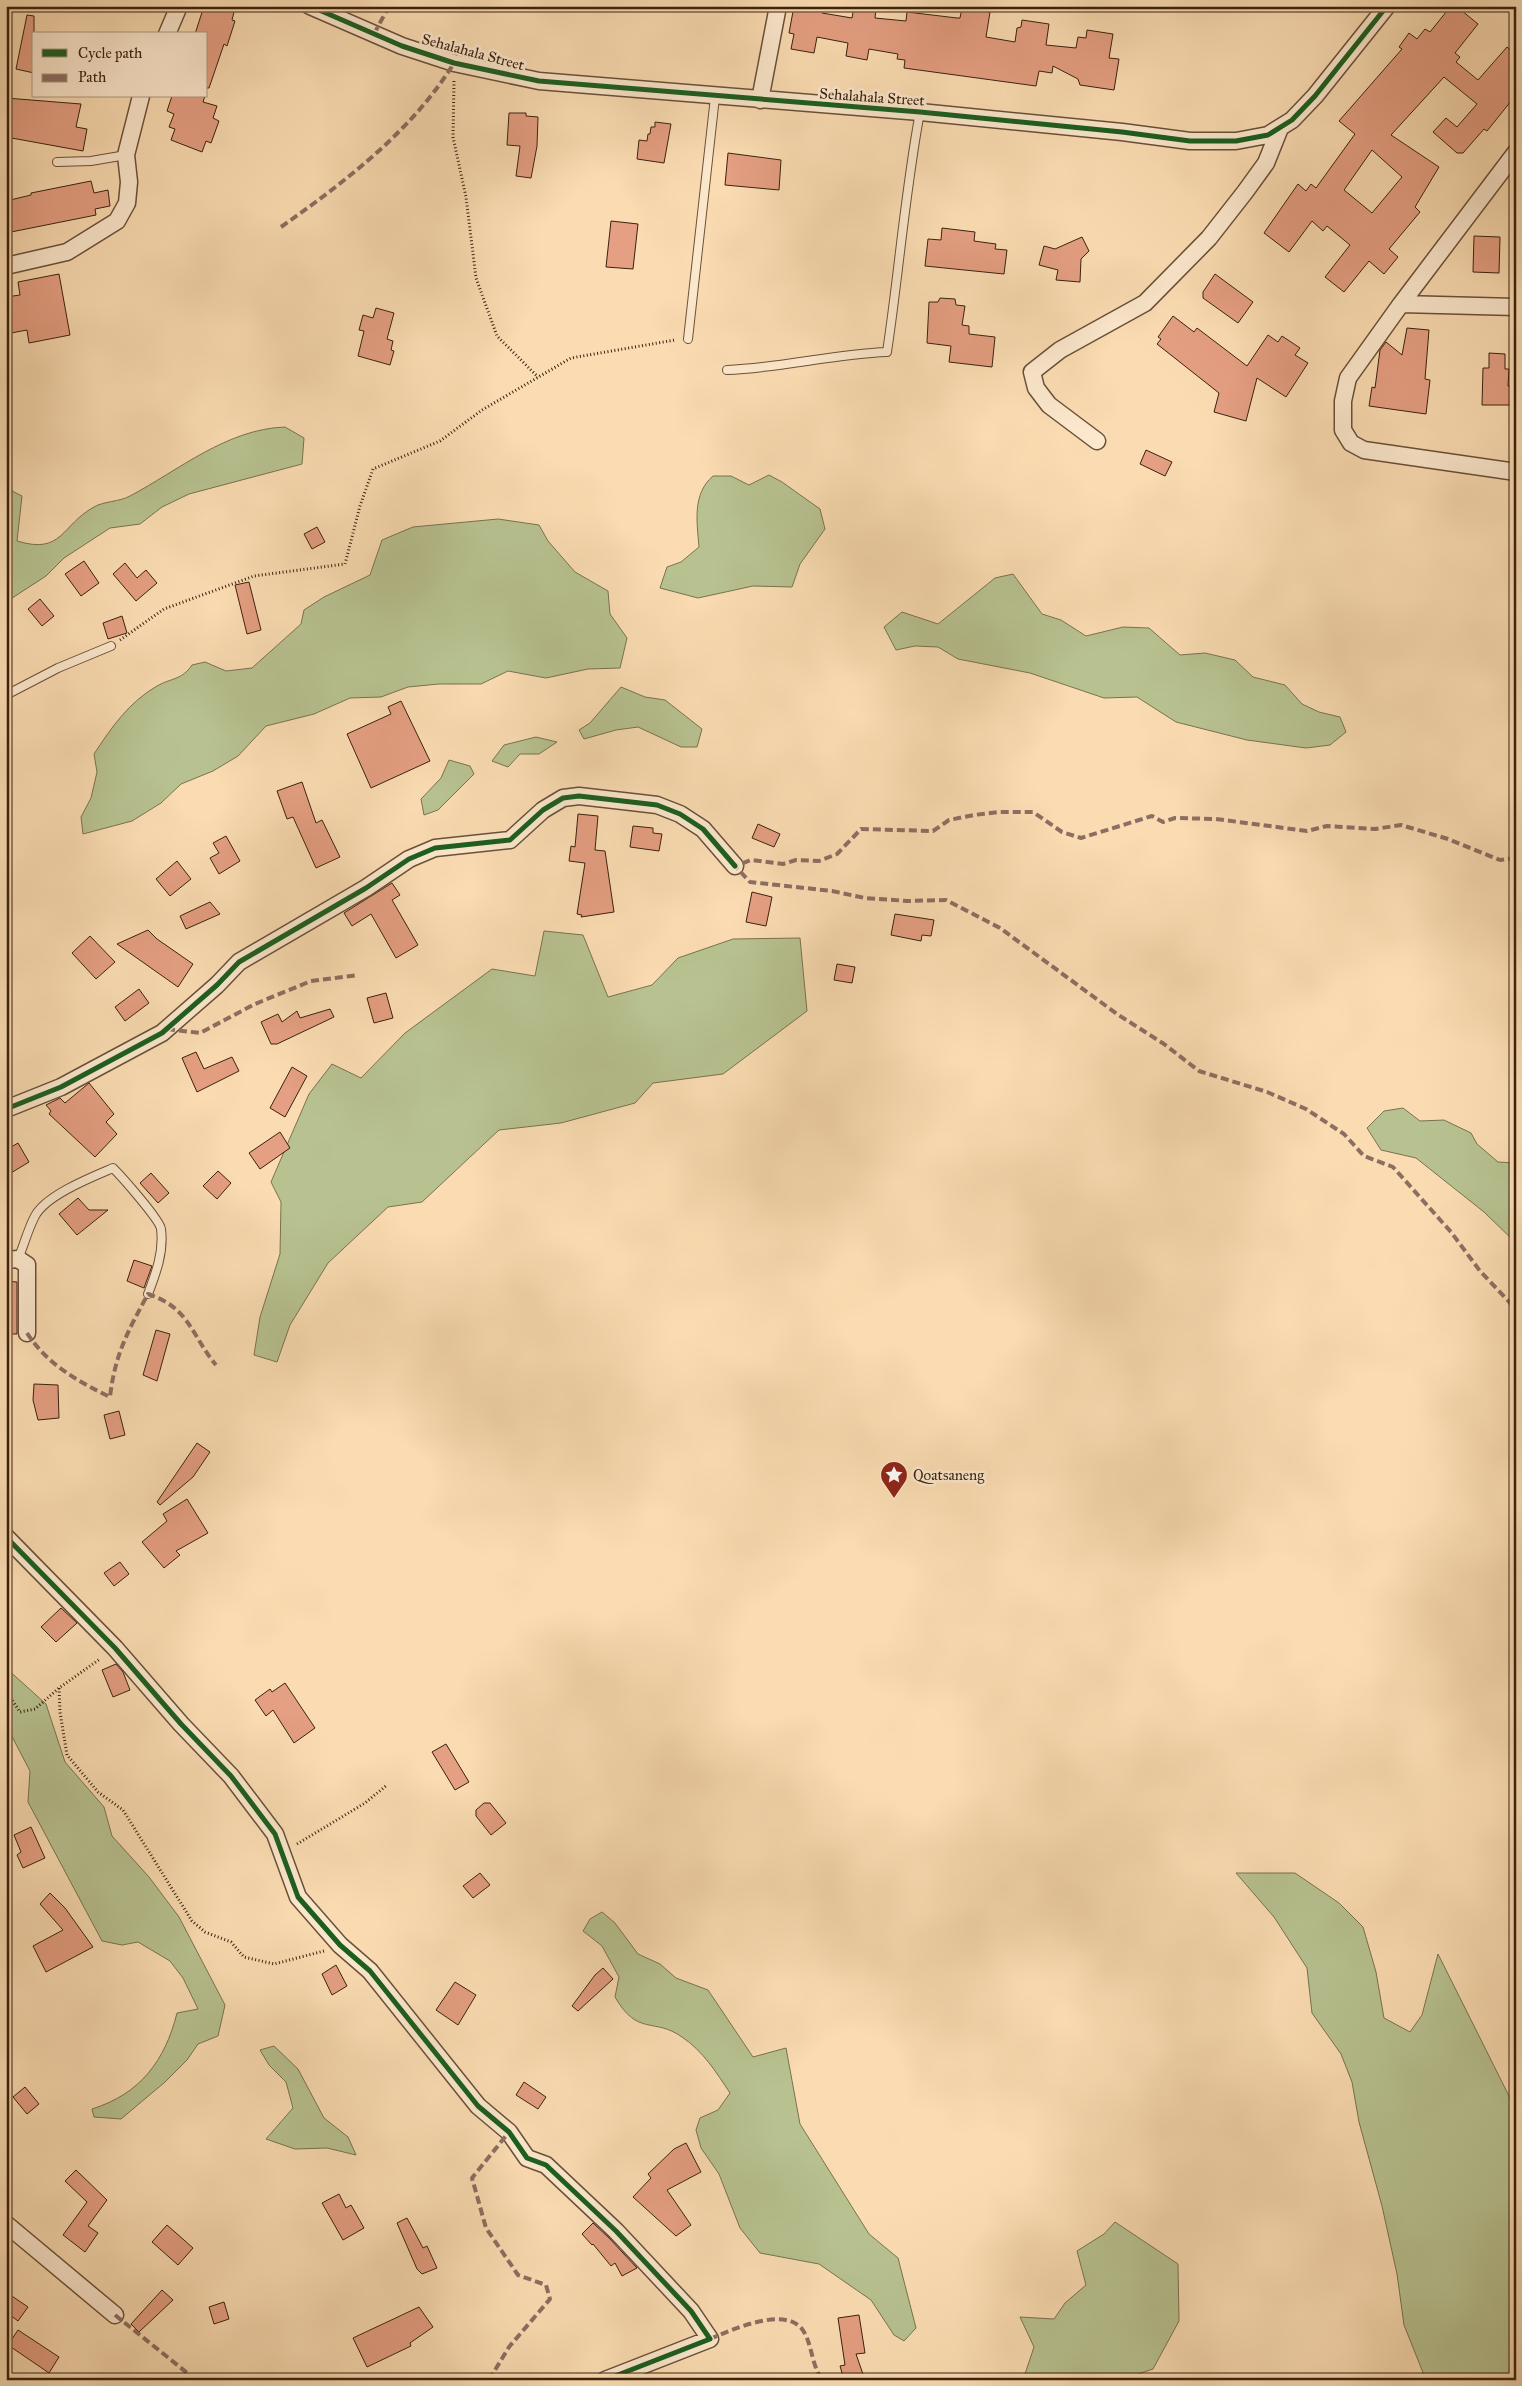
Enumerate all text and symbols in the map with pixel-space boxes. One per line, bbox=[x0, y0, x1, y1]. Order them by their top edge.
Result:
street label: Sehalahala Street bbox=[420, 30, 527, 75]
legend bbox=[32, 32, 208, 98]
text: Cycle path bbox=[78, 44, 143, 62]
text: Path bbox=[78, 68, 107, 86]
street label: Sehalahala Street bbox=[819, 84, 926, 110]
place icon: Qoatsaneng bbox=[879, 1460, 909, 1499]
place label: Qoatsaneng bbox=[913, 1466, 985, 1484]

